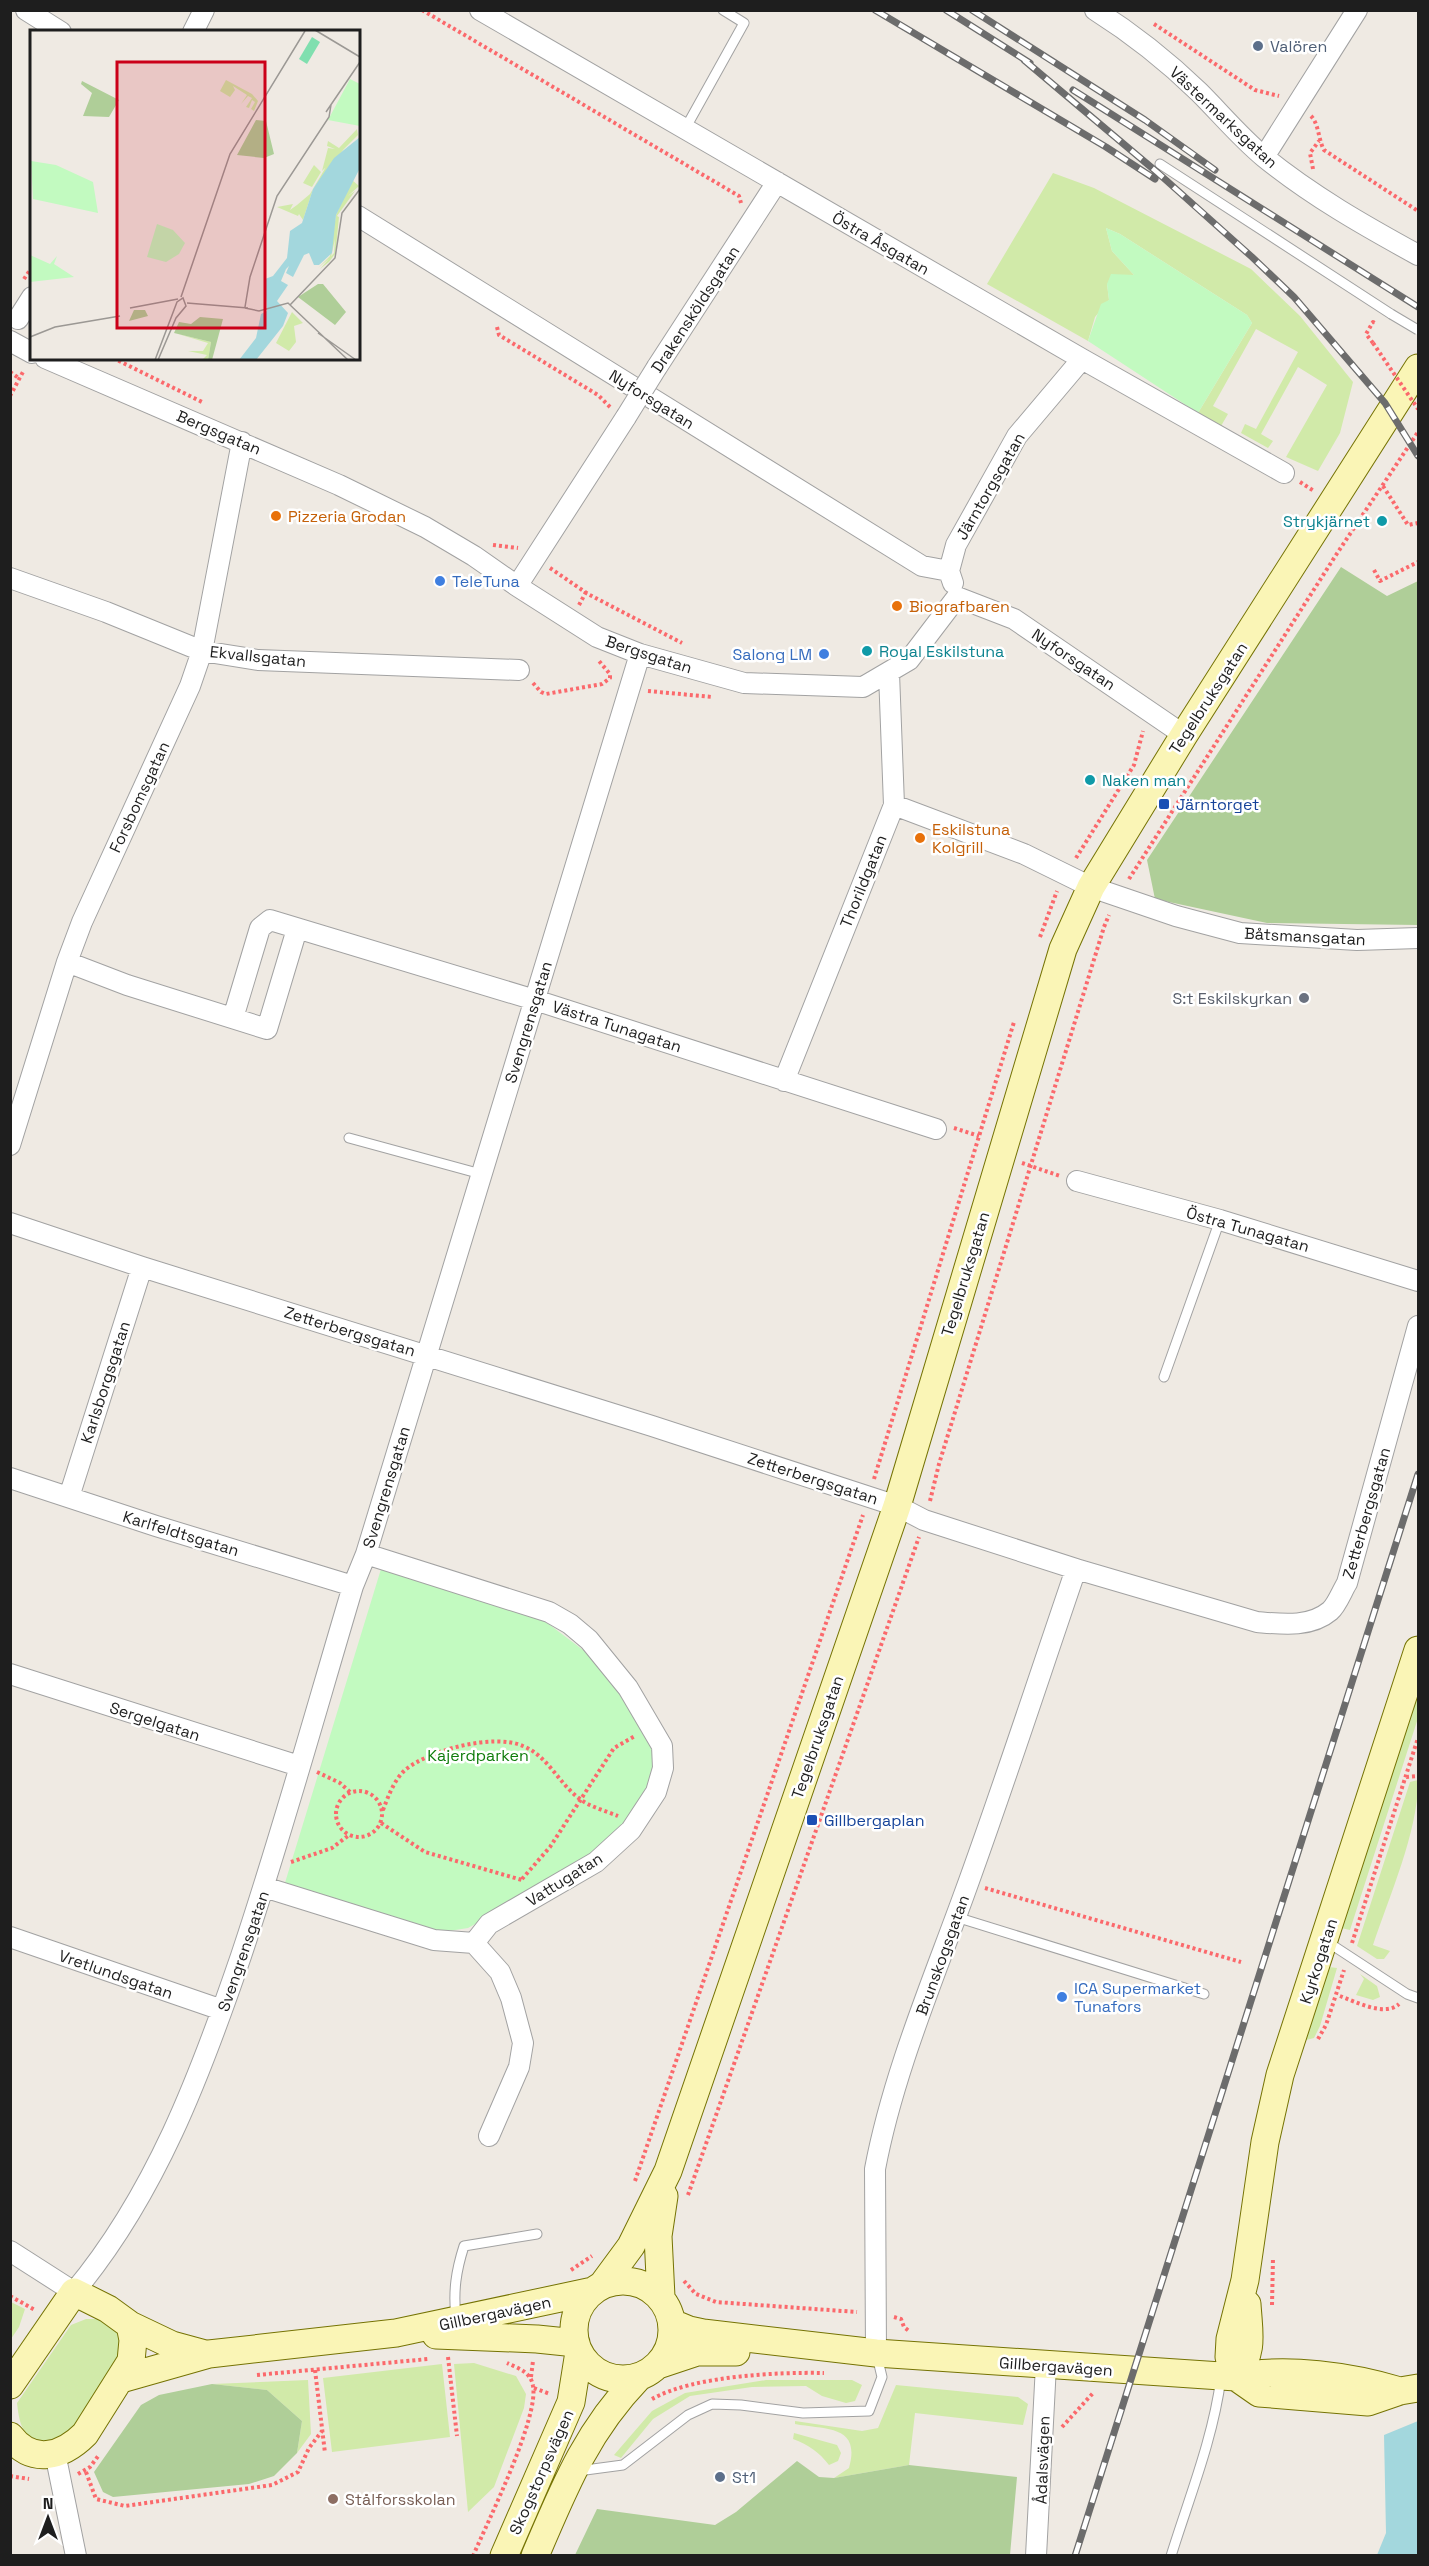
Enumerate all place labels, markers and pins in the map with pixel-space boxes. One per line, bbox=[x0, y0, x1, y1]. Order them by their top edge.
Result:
place label: Valören bbox=[1270, 36, 1327, 57]
marker: Valören bbox=[1251, 39, 1265, 53]
place label: Pizzeria Grodan bbox=[288, 506, 406, 527]
marker: Pizzeria Grodan bbox=[269, 509, 283, 523]
place label: Strykjärnet bbox=[1283, 511, 1370, 532]
marker: Strykjärnet bbox=[1375, 514, 1389, 528]
place label: TeleTuna bbox=[452, 571, 520, 592]
marker: TeleTuna bbox=[433, 574, 447, 588]
place label: Biografbaren bbox=[909, 596, 1010, 617]
marker: Biografbaren bbox=[890, 599, 904, 613]
place label: Royal Eskilstuna bbox=[879, 641, 1004, 662]
place label: Salong LM bbox=[732, 644, 812, 665]
marker: Royal Eskilstuna bbox=[860, 644, 874, 658]
marker: Salong LM bbox=[817, 647, 831, 661]
place label: Naken man bbox=[1102, 770, 1186, 791]
marker: Naken man bbox=[1083, 773, 1097, 787]
place label: Järntorget bbox=[1176, 794, 1259, 815]
marker: Järntorget bbox=[1157, 797, 1171, 811]
place label: Eskilstuna Kolgrill bbox=[932, 819, 1010, 858]
marker: Eskilstuna Kolgrill bbox=[913, 831, 927, 845]
place label: S:t Eskilskyrkan bbox=[1172, 988, 1292, 1009]
marker: S:t Eskilskyrkan bbox=[1297, 991, 1311, 1005]
place label: Gillbergaplan bbox=[824, 1810, 925, 1831]
marker: Gillbergaplan bbox=[805, 1813, 819, 1827]
place label: ICA Supermarket Tunafors bbox=[1074, 1978, 1201, 2017]
marker: ICA Supermarket Tunafors bbox=[1055, 1990, 1069, 2004]
place label: St1 bbox=[732, 2467, 756, 2488]
marker: St1 bbox=[713, 2470, 727, 2484]
place label: Stålforsskolan bbox=[345, 2489, 456, 2510]
marker: Stålforsskolan bbox=[326, 2492, 340, 2506]

